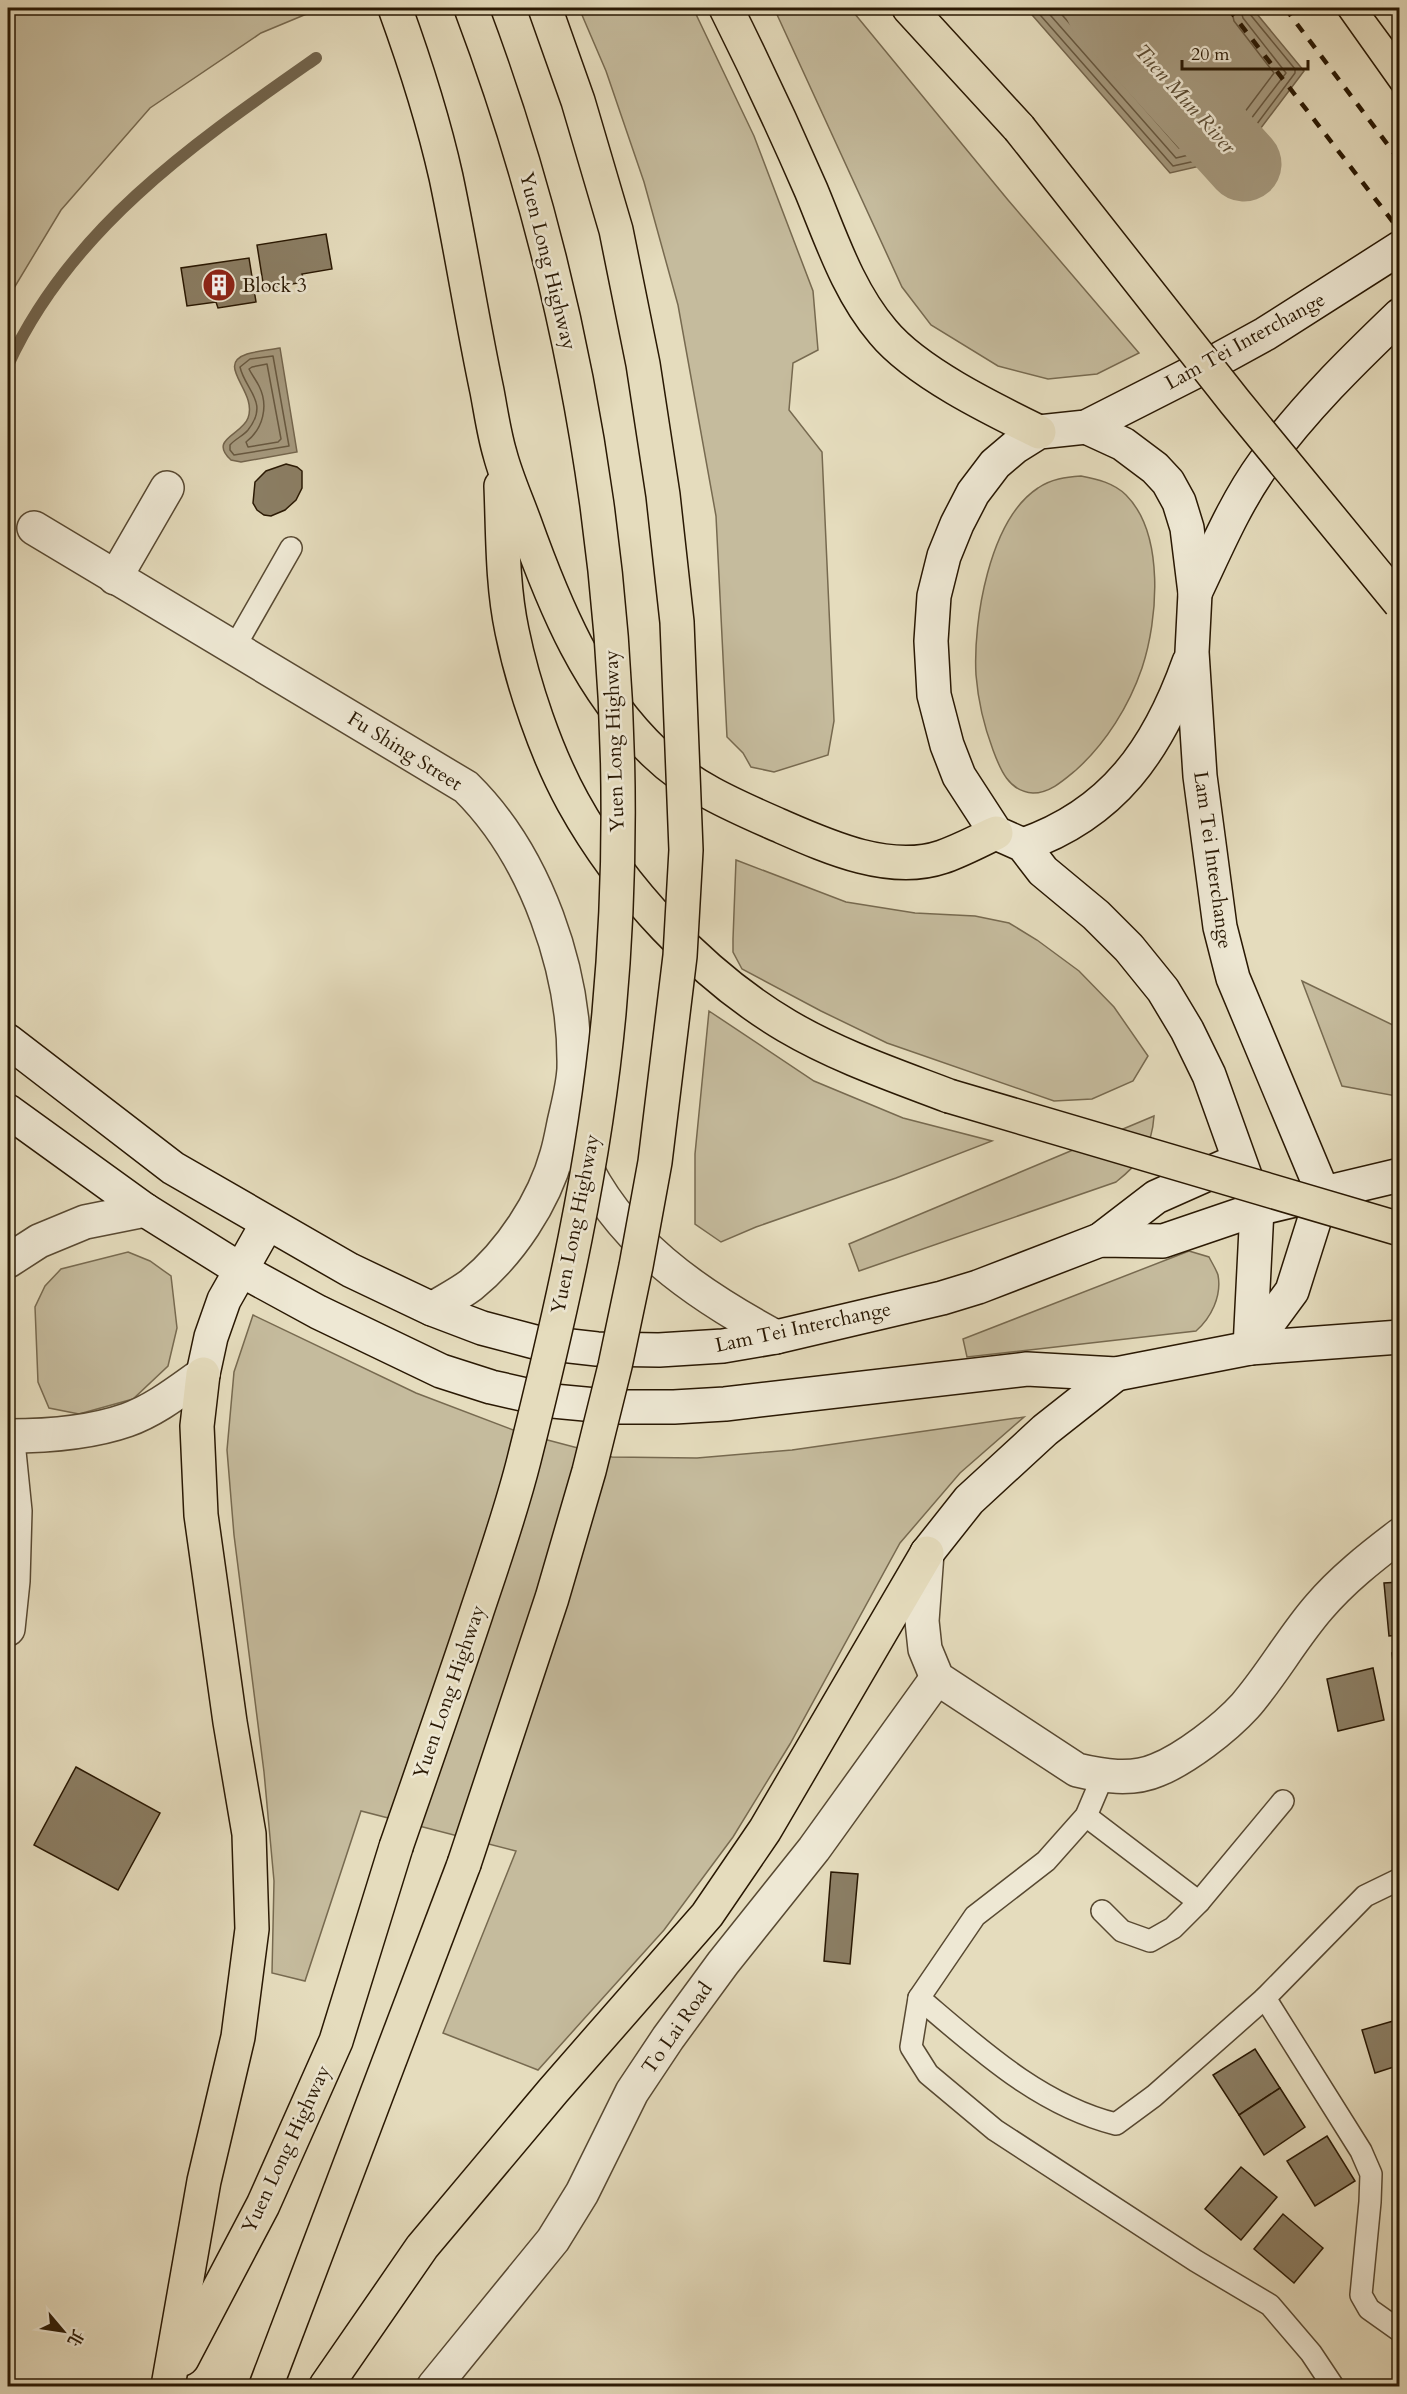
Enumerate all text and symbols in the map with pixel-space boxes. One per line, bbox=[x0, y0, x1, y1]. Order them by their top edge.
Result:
scale bar bbox=[1182, 33, 1308, 71]
water label: Tuen Mun River bbox=[1128, 38, 1243, 161]
text: 20 m bbox=[1191, 42, 1230, 67]
street label: Yuen Long Highway bbox=[513, 169, 583, 353]
building icon: Block 3 bbox=[201, 267, 237, 303]
place label: Block 3 bbox=[242, 272, 307, 299]
street label: Lam Tei Interchange bbox=[1160, 286, 1330, 396]
street label: Yuen Long Highway bbox=[597, 649, 631, 833]
street label: Fu Shing Street bbox=[343, 705, 468, 797]
street label: Lam Tei Interchange bbox=[1187, 769, 1239, 951]
street label: Yuen Long Highway bbox=[544, 1132, 606, 1316]
street label: Lam Tei Interchange bbox=[713, 1295, 893, 1359]
street label: Yuen Long Highway bbox=[407, 1601, 492, 1783]
street label: To Lai Road bbox=[635, 1976, 719, 2079]
street label: Yuen Long Highway bbox=[235, 2060, 337, 2237]
north arrow bbox=[33, 2301, 93, 2361]
text: 北 bbox=[62, 2325, 89, 2350]

